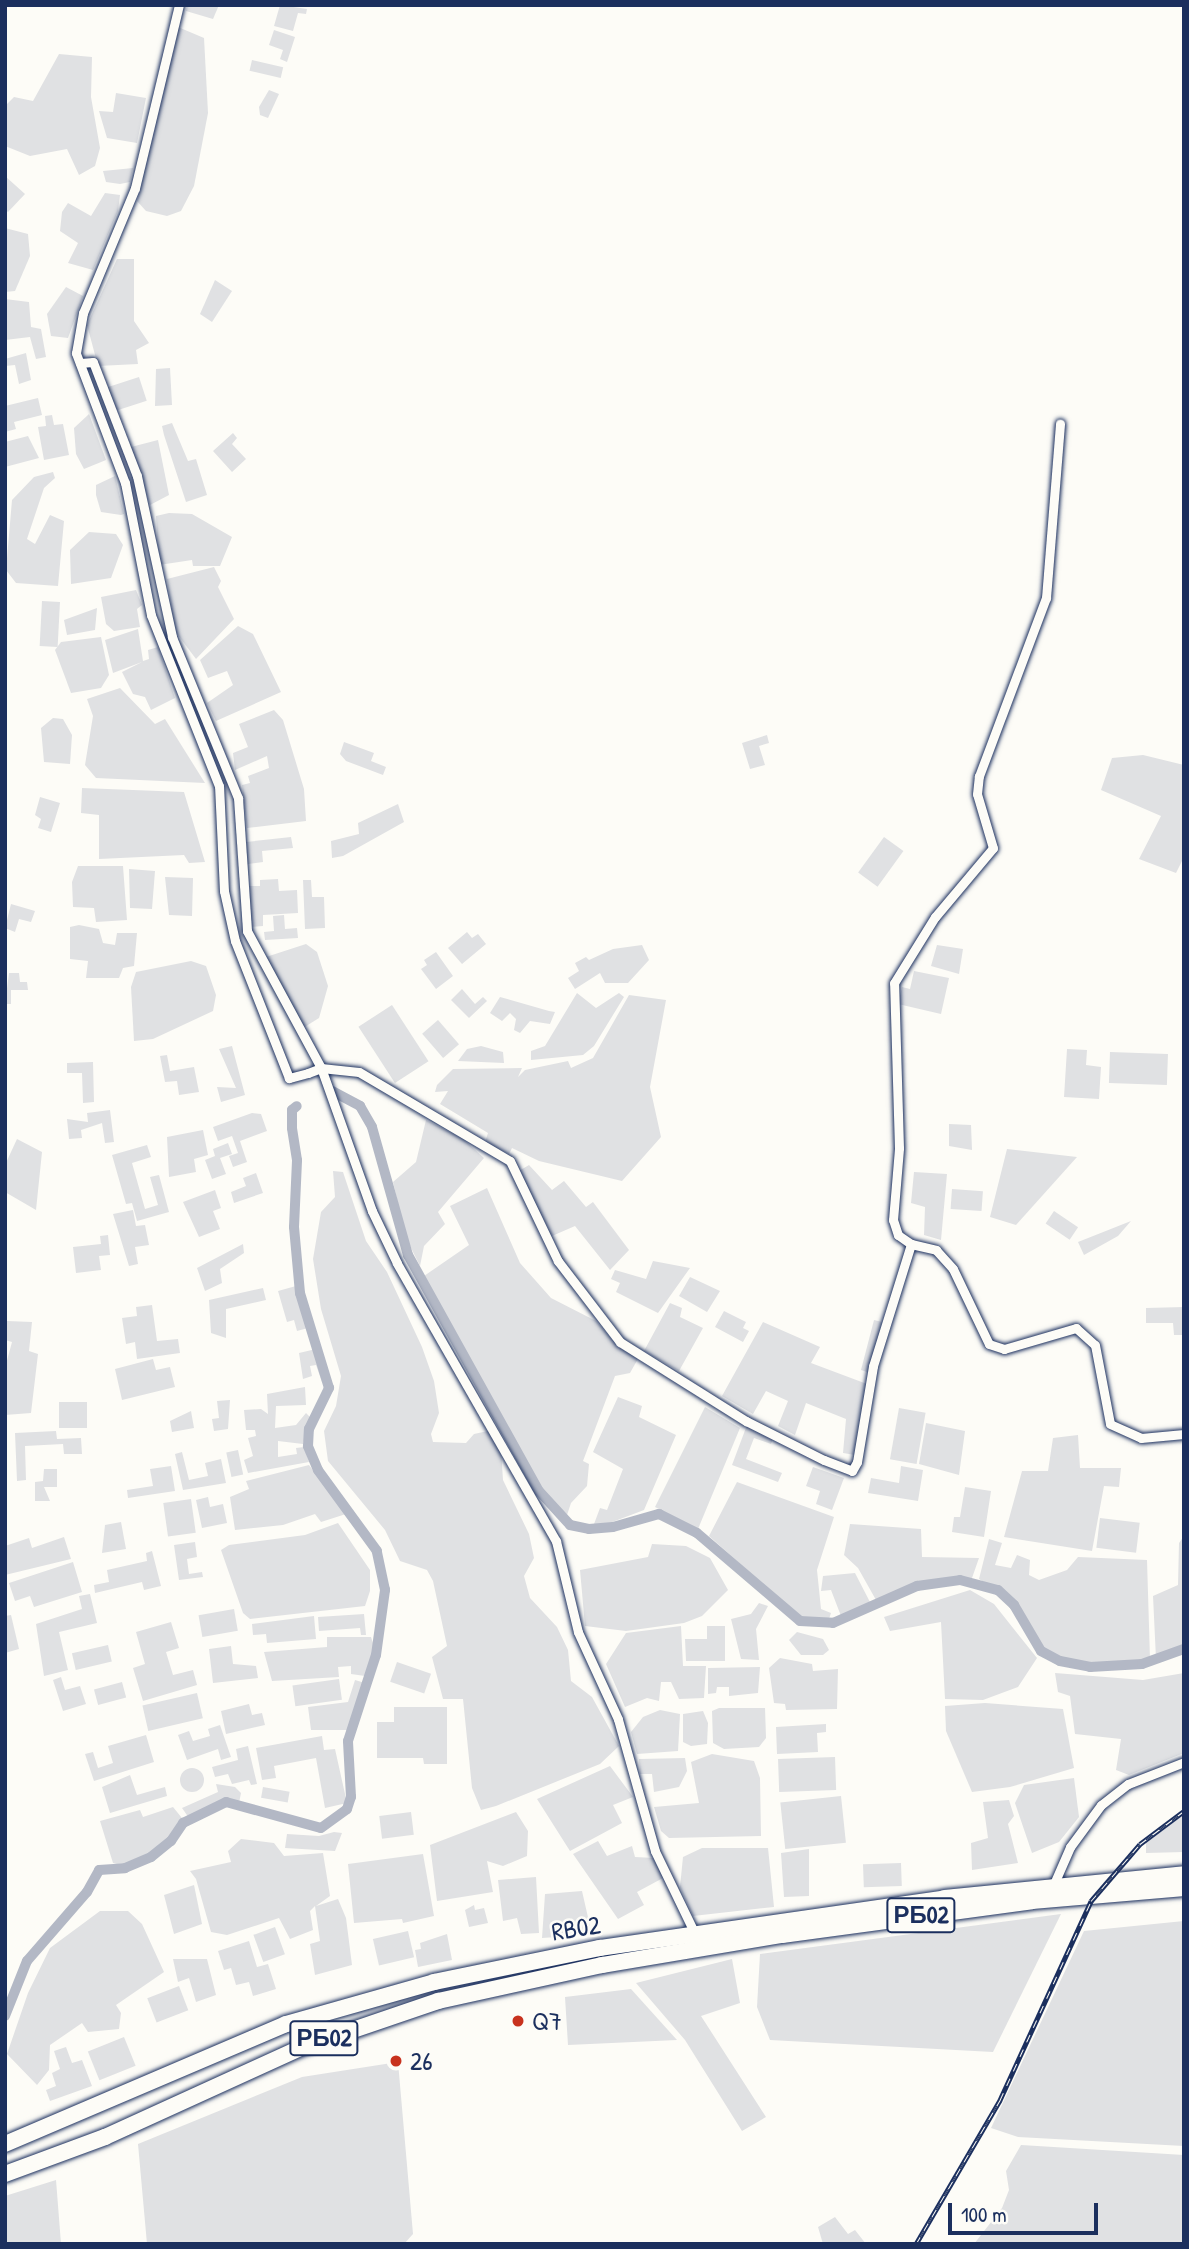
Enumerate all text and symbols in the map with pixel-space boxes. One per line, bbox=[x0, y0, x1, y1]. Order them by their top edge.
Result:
road number: РБ02 bbox=[886, 1894, 956, 1936]
street label: RB02 bbox=[549, 1909, 603, 1947]
place label: Q7 bbox=[532, 2005, 562, 2037]
marker: Q7 bbox=[510, 2013, 526, 2029]
road number: РБ02 bbox=[289, 2018, 359, 2059]
place label: 26 bbox=[410, 2045, 433, 2077]
marker: 26 bbox=[388, 2053, 404, 2069]
scale bar bbox=[951, 2190, 1102, 2234]
text: 100 m bbox=[961, 2200, 1007, 2229]

